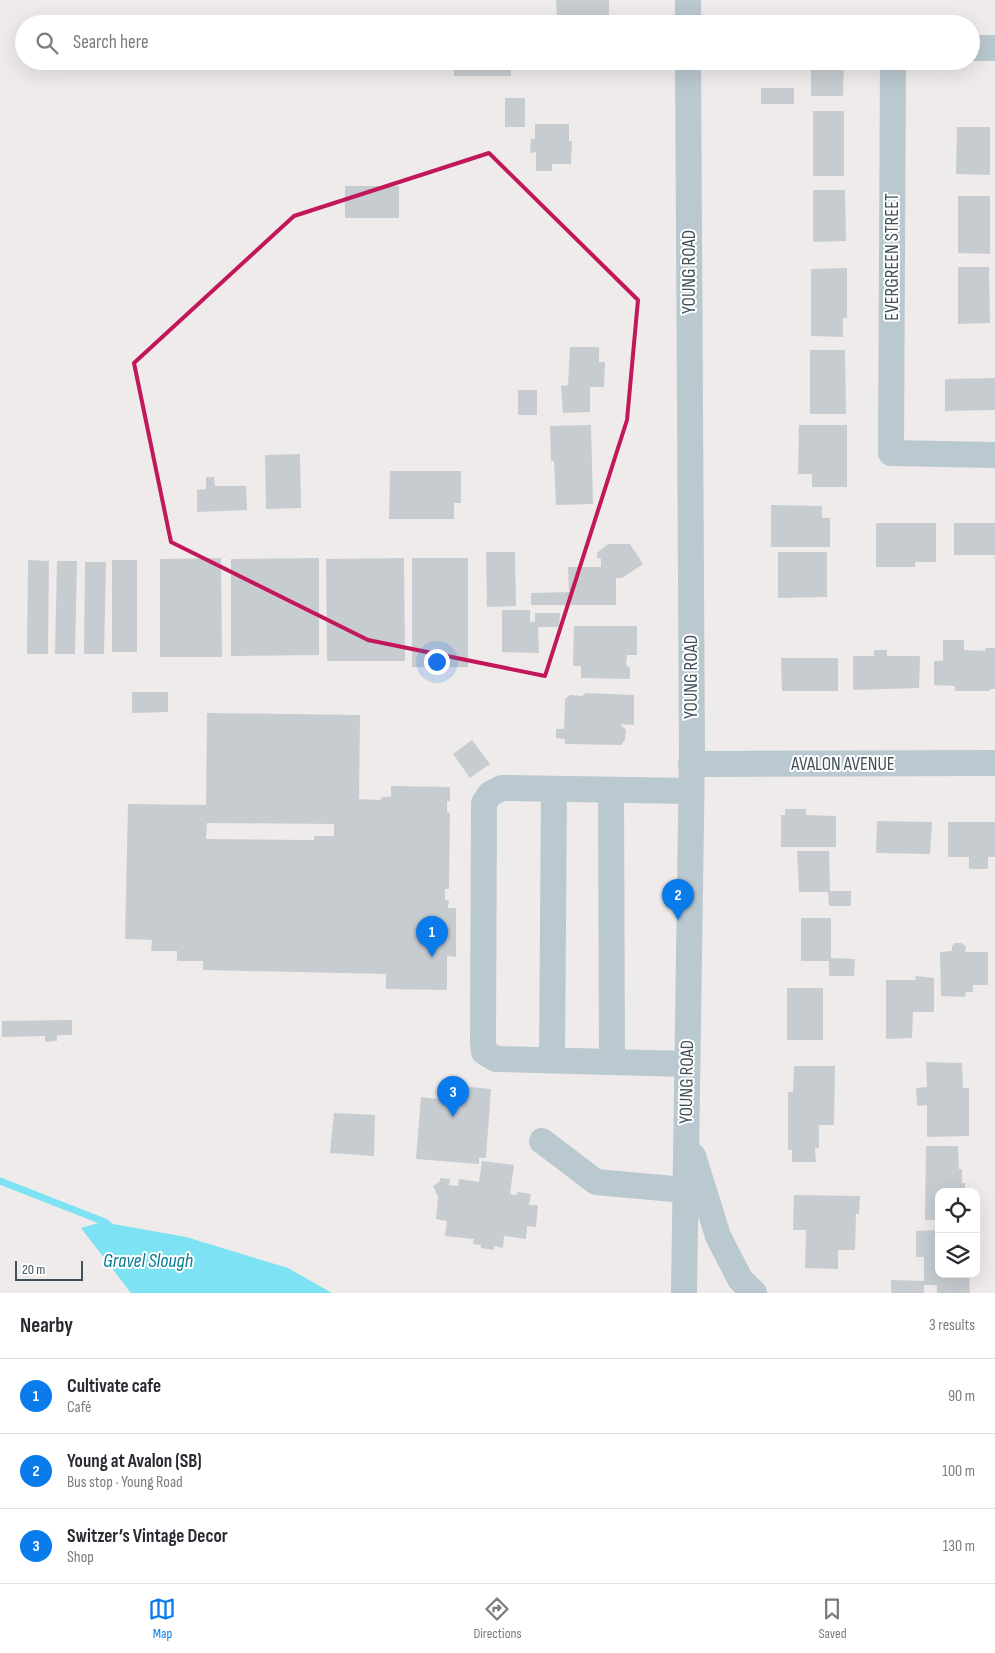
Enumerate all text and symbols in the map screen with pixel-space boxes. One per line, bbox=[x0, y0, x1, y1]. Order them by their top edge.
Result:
search box bbox=[15, 15, 980, 70]
icon: search bbox=[33, 29, 61, 57]
text: Search here bbox=[73, 31, 149, 54]
street label: EVERGREEN STREET bbox=[881, 193, 904, 321]
street label: YOUNG ROAD bbox=[678, 230, 701, 314]
street label: YOUNG ROAD bbox=[680, 635, 703, 719]
your location bbox=[424, 649, 450, 675]
street label: AVALON AVENUE bbox=[790, 753, 895, 776]
pin: 2 bbox=[662, 879, 694, 920]
pin: 1 bbox=[416, 916, 448, 957]
street label: YOUNG ROAD bbox=[675, 1040, 699, 1124]
pin: 3 bbox=[437, 1076, 469, 1117]
map controls bbox=[935, 1188, 980, 1278]
button: locate bbox=[935, 1188, 980, 1233]
button: layers bbox=[935, 1233, 980, 1278]
water label: Gravel Slough bbox=[103, 1249, 193, 1273]
scale bar bbox=[15, 1258, 82, 1281]
text: 20 m bbox=[22, 1261, 45, 1278]
text: Nearby bbox=[20, 1313, 73, 1338]
text: 3 results bbox=[929, 1316, 975, 1335]
text: Cultivate cafe bbox=[67, 1375, 161, 1398]
text: 1 bbox=[33, 1387, 39, 1406]
text: 90 m bbox=[948, 1387, 975, 1406]
text: Café bbox=[67, 1398, 91, 1417]
text: Young at Avalon (SB) bbox=[67, 1450, 202, 1473]
text: 2 bbox=[32, 1462, 40, 1481]
text: 100 m bbox=[942, 1462, 975, 1481]
text: Bus stop · Young Road bbox=[67, 1473, 183, 1492]
text: Switzer’s Vintage Decor bbox=[67, 1525, 228, 1548]
text: 3 bbox=[32, 1537, 40, 1556]
text: 130 m bbox=[943, 1537, 975, 1556]
text: Shop bbox=[67, 1548, 94, 1567]
tab: Map bbox=[148, 1595, 176, 1642]
tab: Directions bbox=[473, 1595, 522, 1642]
tab: Saved bbox=[818, 1595, 847, 1642]

